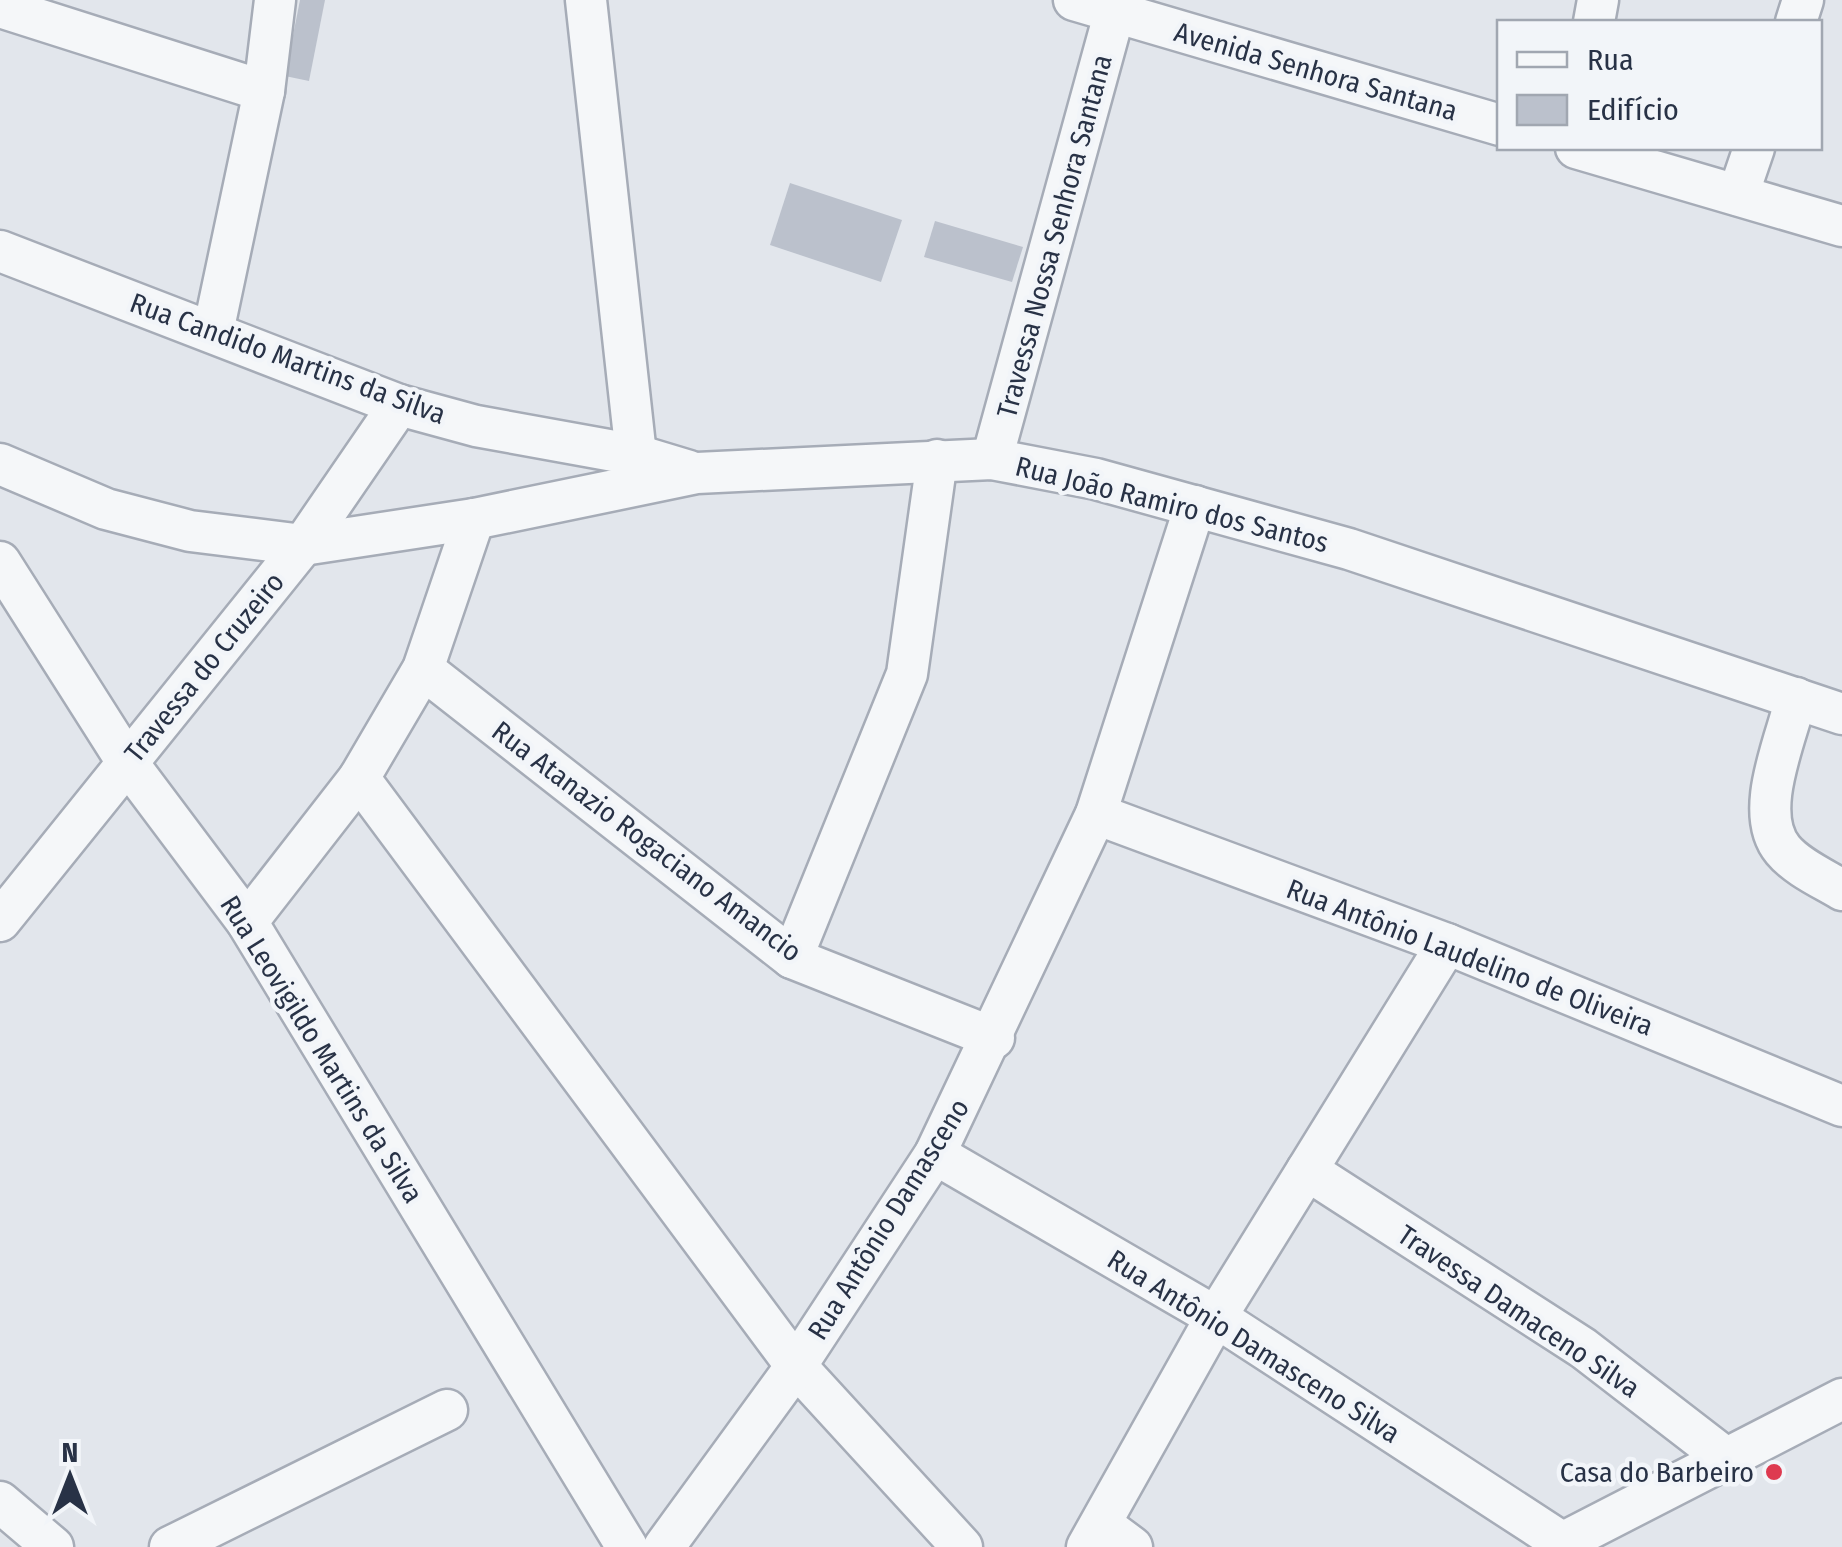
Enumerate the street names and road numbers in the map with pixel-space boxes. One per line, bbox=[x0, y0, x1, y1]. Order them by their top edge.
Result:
street label: Avenida Senhora Santana bbox=[1171, 15, 1461, 128]
street label: Travessa Nossa Senhora Santana bbox=[990, 51, 1119, 421]
street label: Rua Candido Martins da Silva bbox=[126, 286, 450, 431]
street label: Rua João Ramiro dos Santos bbox=[1012, 450, 1332, 559]
street label: Travessa do Cruzeiro bbox=[118, 566, 291, 769]
street label: Rua Atanazio Rogaciano Amancio bbox=[486, 714, 808, 969]
street label: Rua Antônio Laudelino de Oliveira bbox=[1282, 872, 1658, 1043]
street label: Rua Leovigildo Martins da Silva bbox=[213, 890, 430, 1209]
street label: Rua Antônio Damasceno bbox=[801, 1093, 976, 1346]
street label: Travessa Damaceno Silva bbox=[1392, 1218, 1646, 1405]
street label: Rua Antônio Damasceno Silva bbox=[1102, 1243, 1406, 1450]

